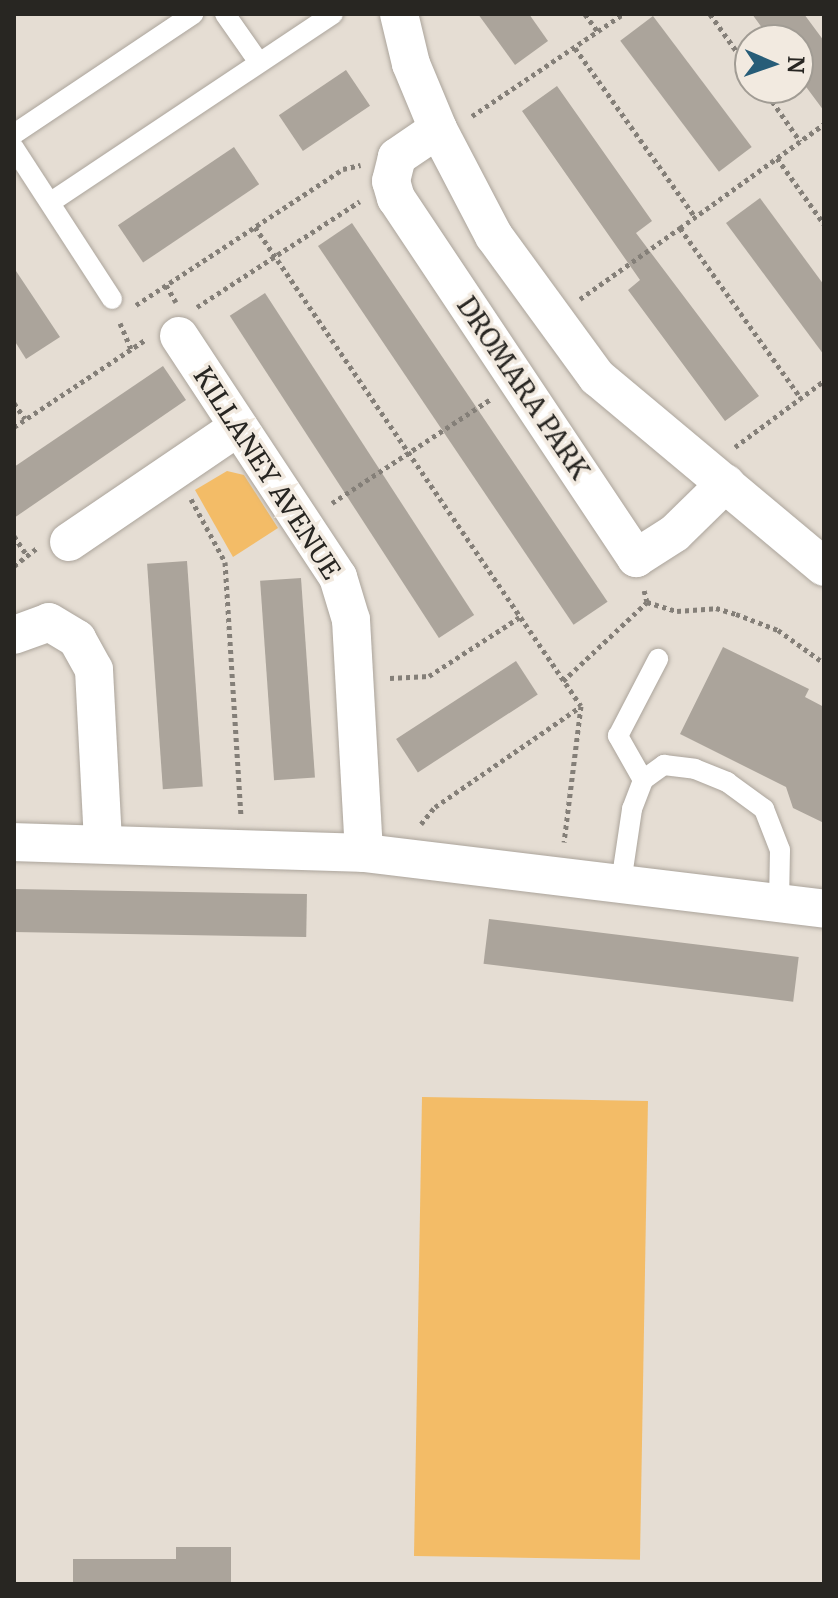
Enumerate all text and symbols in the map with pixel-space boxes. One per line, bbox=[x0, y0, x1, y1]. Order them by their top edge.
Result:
north arrow bbox=[734, 24, 814, 104]
text: N bbox=[782, 56, 810, 74]
street label: DROMARA PARK bbox=[450, 291, 596, 485]
street label: KILLANEY AVENUE bbox=[187, 361, 347, 585]

